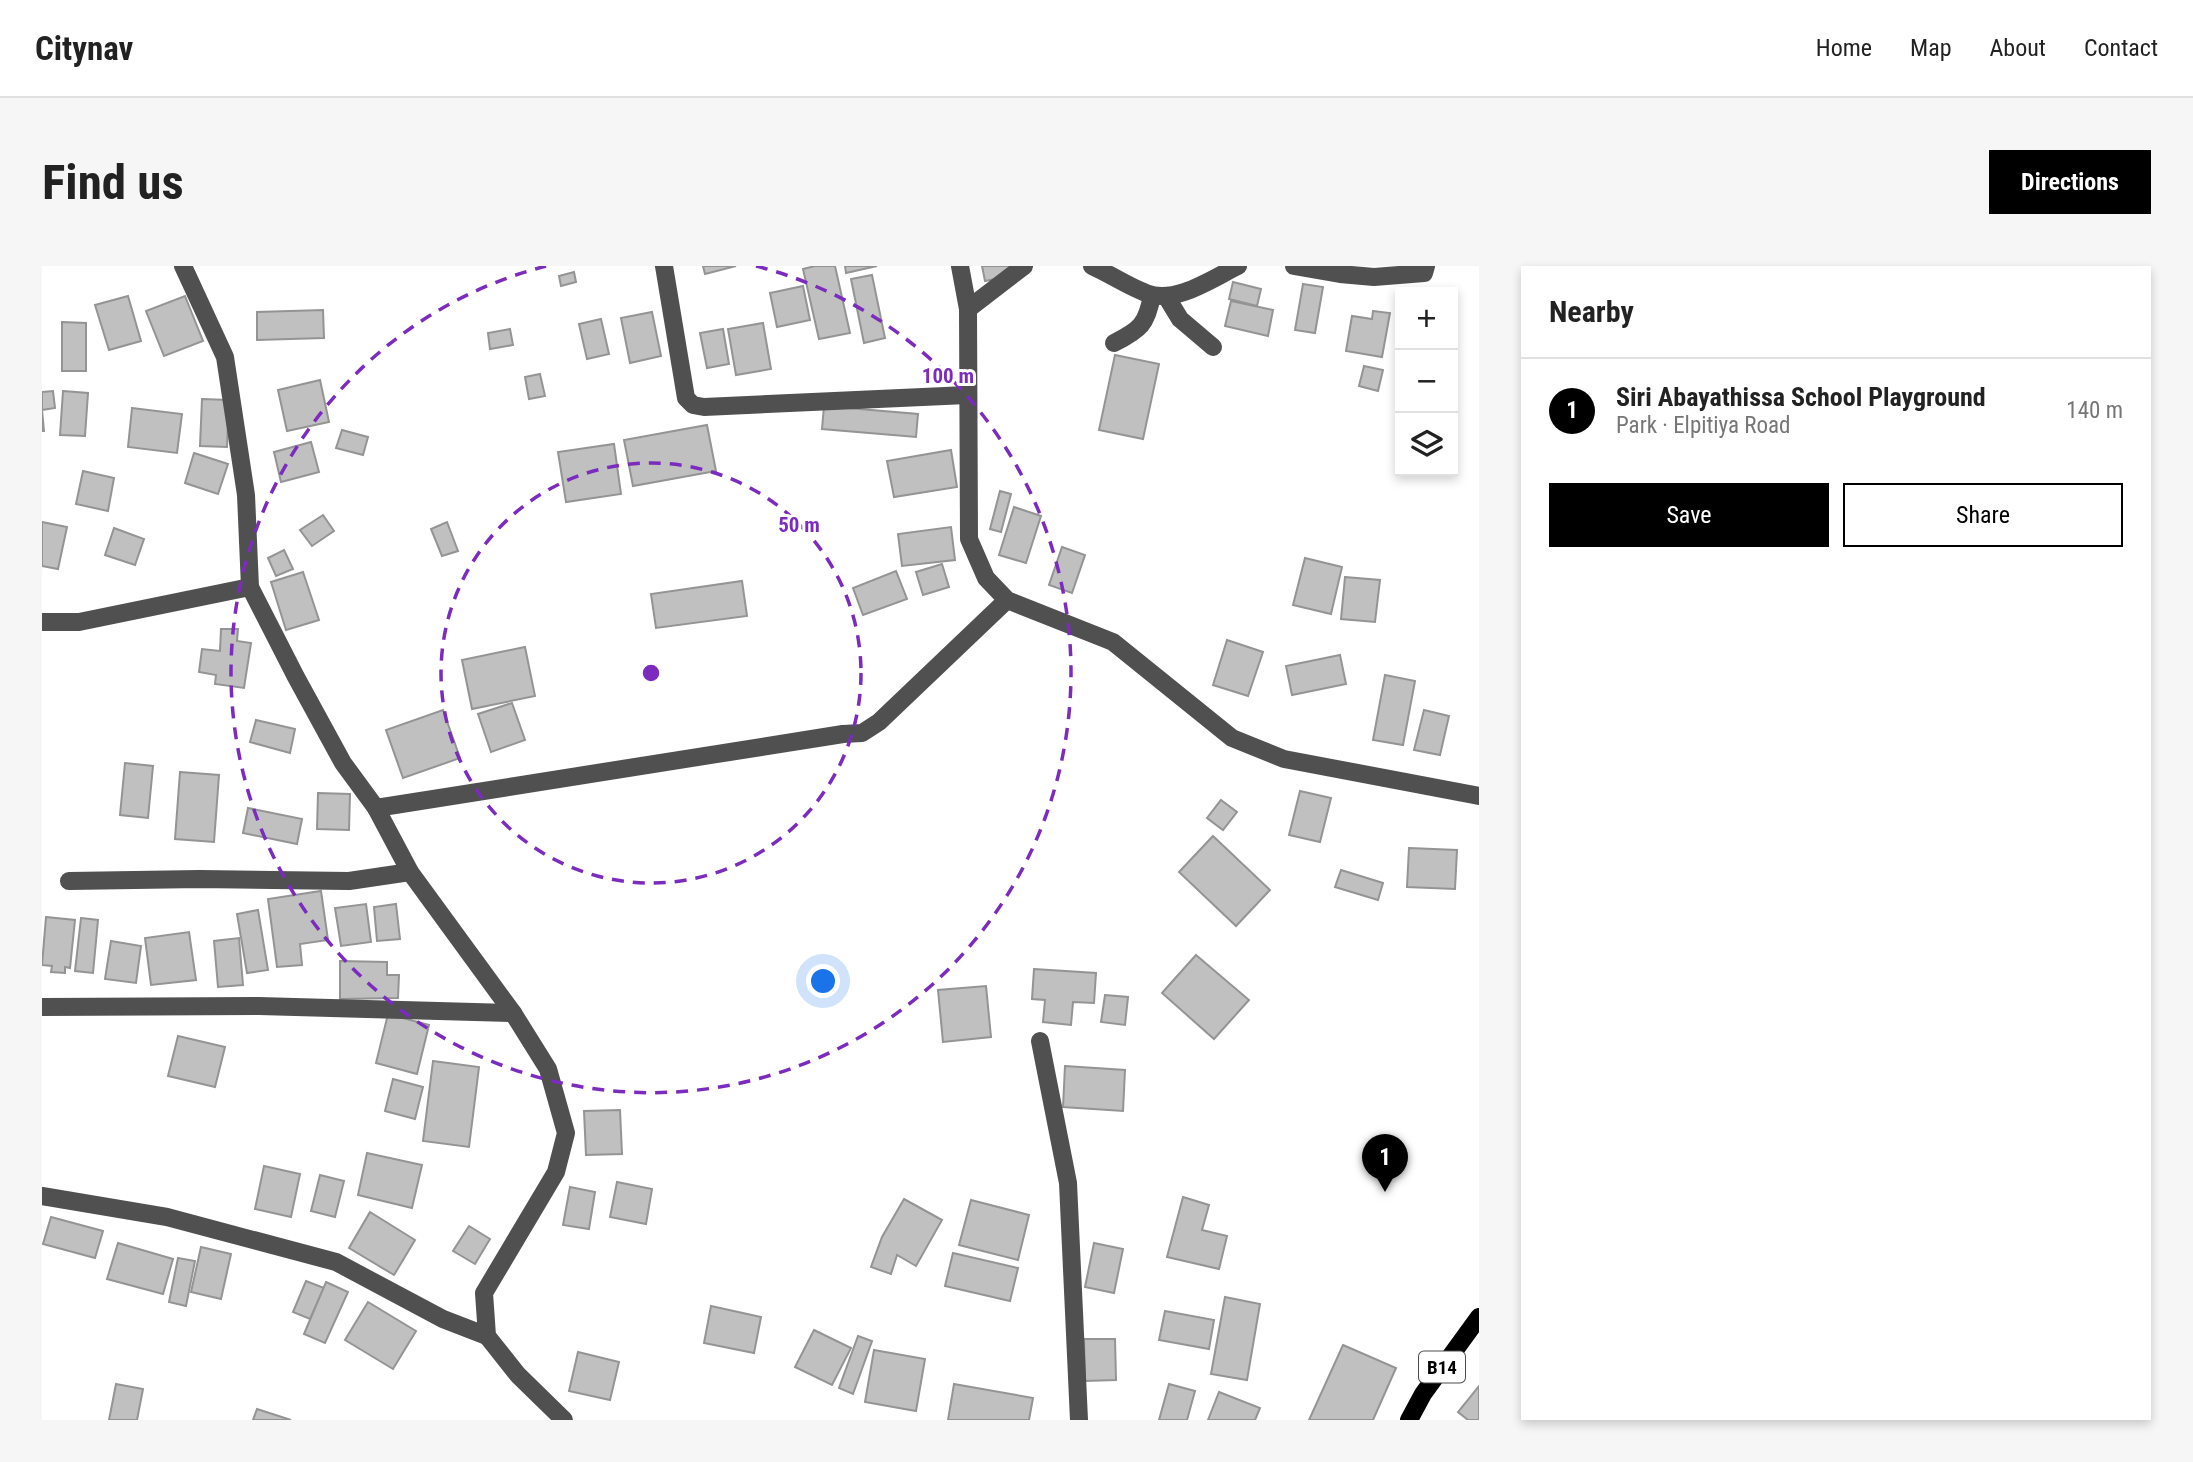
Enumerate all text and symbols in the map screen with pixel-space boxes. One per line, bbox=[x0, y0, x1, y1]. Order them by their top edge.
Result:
text: Citynav bbox=[35, 29, 133, 68]
text: Home bbox=[1816, 34, 1872, 62]
text: Map bbox=[1910, 34, 1952, 62]
text: About bbox=[1990, 34, 2046, 62]
text: Contact bbox=[2084, 34, 2158, 62]
button: Directions bbox=[1989, 150, 2151, 214]
text: Find us bbox=[42, 154, 184, 211]
map controls bbox=[1395, 287, 1458, 476]
button: + bbox=[1395, 287, 1458, 350]
text: Nearby bbox=[1549, 294, 1634, 329]
button: − bbox=[1395, 350, 1458, 413]
text: 100 m bbox=[922, 364, 974, 388]
text: Siri Abayathissa School Playground bbox=[1616, 382, 1986, 412]
text: 1 bbox=[1566, 397, 1578, 424]
text: 140 m bbox=[2066, 397, 2123, 424]
text: Park · Elpitiya Road bbox=[1616, 412, 1790, 439]
button: layers bbox=[1395, 413, 1458, 476]
button: Save bbox=[1549, 483, 1829, 547]
button: Share bbox=[1843, 483, 2123, 547]
text: 50 m bbox=[778, 513, 820, 537]
centre of rings bbox=[639, 661, 663, 685]
your location bbox=[806, 964, 840, 998]
pin: 1 bbox=[1362, 1134, 1408, 1192]
road number: B14 bbox=[1419, 1352, 1465, 1382]

